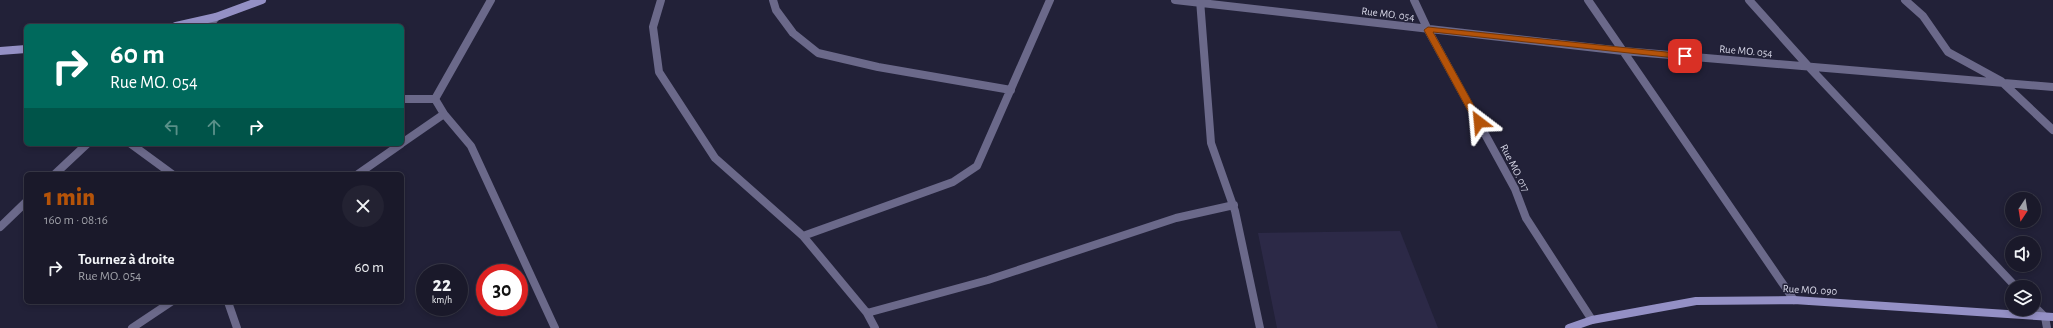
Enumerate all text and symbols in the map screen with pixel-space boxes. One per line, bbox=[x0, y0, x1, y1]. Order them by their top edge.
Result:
street label: Rue MO. 054 bbox=[1361, 5, 1415, 23]
pin bbox=[1668, 39, 1702, 73]
icon: right bbox=[44, 40, 96, 92]
text: 60 m bbox=[110, 41, 165, 69]
street label: Rue MO. 054 bbox=[1719, 43, 1773, 59]
icon: arrive bbox=[1674, 45, 1696, 67]
text: Rue MO. 054 bbox=[110, 74, 198, 92]
position arrow bbox=[1458, 101, 1500, 143]
icon: left bbox=[161, 116, 183, 138]
icon: ahead bbox=[203, 116, 225, 138]
icon: right bbox=[245, 116, 267, 138]
street label: Rue MO. 017 bbox=[1498, 142, 1532, 194]
button: close bbox=[342, 185, 384, 227]
text: 1 min bbox=[44, 186, 95, 210]
north arrow bbox=[2005, 192, 2041, 228]
map controls bbox=[2005, 192, 2041, 316]
text: 160 m · 08:16 bbox=[44, 214, 108, 227]
button: sound bbox=[2005, 236, 2041, 272]
text: Tournez à droite bbox=[78, 252, 175, 267]
icon: right bbox=[44, 257, 66, 279]
text: 60 m bbox=[355, 260, 384, 275]
speed limit sign: 30 bbox=[476, 264, 528, 316]
text: Rue MO. 054 bbox=[78, 270, 141, 283]
text: 22 bbox=[433, 275, 451, 295]
button: layers bbox=[2005, 280, 2041, 316]
street label: Rue MO. 090 bbox=[1782, 283, 1838, 297]
text: km/h bbox=[432, 295, 452, 305]

